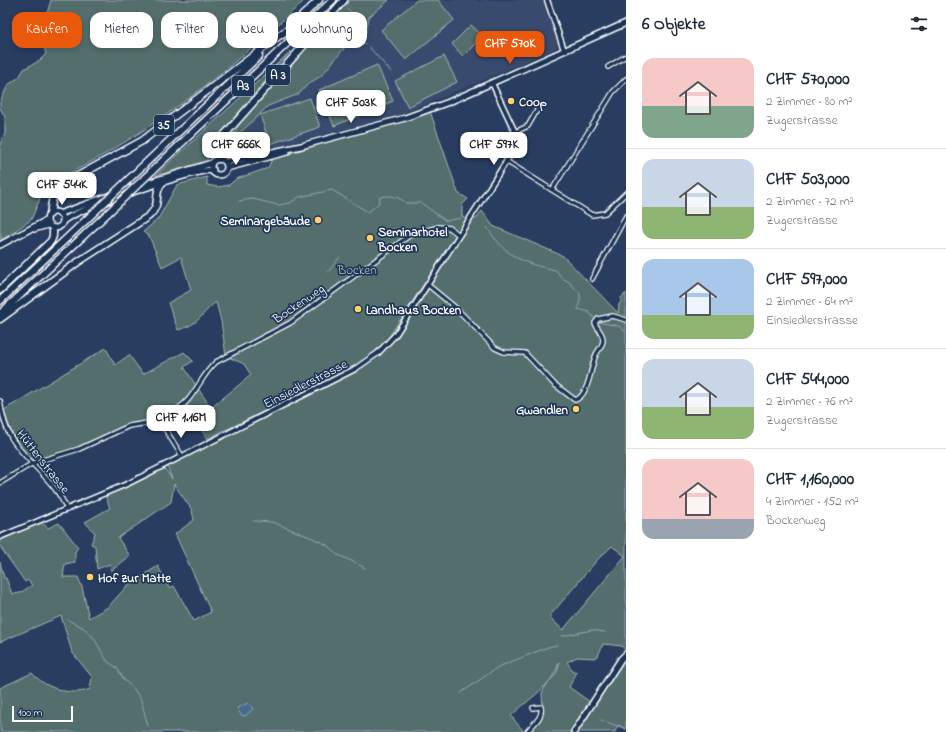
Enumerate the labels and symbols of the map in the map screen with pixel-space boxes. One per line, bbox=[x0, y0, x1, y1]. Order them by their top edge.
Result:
pin: CHF 570K bbox=[469, 31, 551, 65]
road number: A 3 bbox=[266, 65, 290, 85]
road number: A3 bbox=[232, 76, 254, 96]
pin: CHF 503K bbox=[310, 90, 392, 124]
place label: Coop bbox=[519, 93, 547, 112]
marker: Coop bbox=[506, 96, 516, 106]
road number: 35 bbox=[154, 115, 174, 135]
pin: CHF 666K bbox=[195, 132, 277, 166]
pin: CHF 597K bbox=[453, 132, 535, 166]
pin: CHF 544K bbox=[21, 172, 103, 206]
place label: Seminargebäude bbox=[220, 212, 311, 233]
marker: Seminargebäude bbox=[313, 215, 323, 225]
place label: Seminarhotel Bocken bbox=[377, 223, 447, 257]
marker: Seminarhotel Bocken bbox=[365, 233, 375, 243]
park label: Bocken bbox=[336, 261, 377, 280]
street label: Bockenweg bbox=[268, 280, 329, 330]
place label: Landhaus Bocken bbox=[366, 301, 462, 320]
marker: Landhaus Bocken bbox=[353, 304, 363, 314]
street label: Einsiedlerstrasse bbox=[260, 355, 351, 414]
place label: Gwandlen bbox=[516, 401, 569, 420]
marker: Gwandlen bbox=[571, 404, 581, 414]
pin: CHF 1.16M bbox=[135, 405, 227, 439]
street label: Hüttenstrasse bbox=[12, 426, 74, 498]
place label: Hof zur Matte bbox=[98, 569, 172, 588]
marker: Hof zur Matte bbox=[85, 572, 95, 582]
scale bar bbox=[12, 704, 73, 723]

